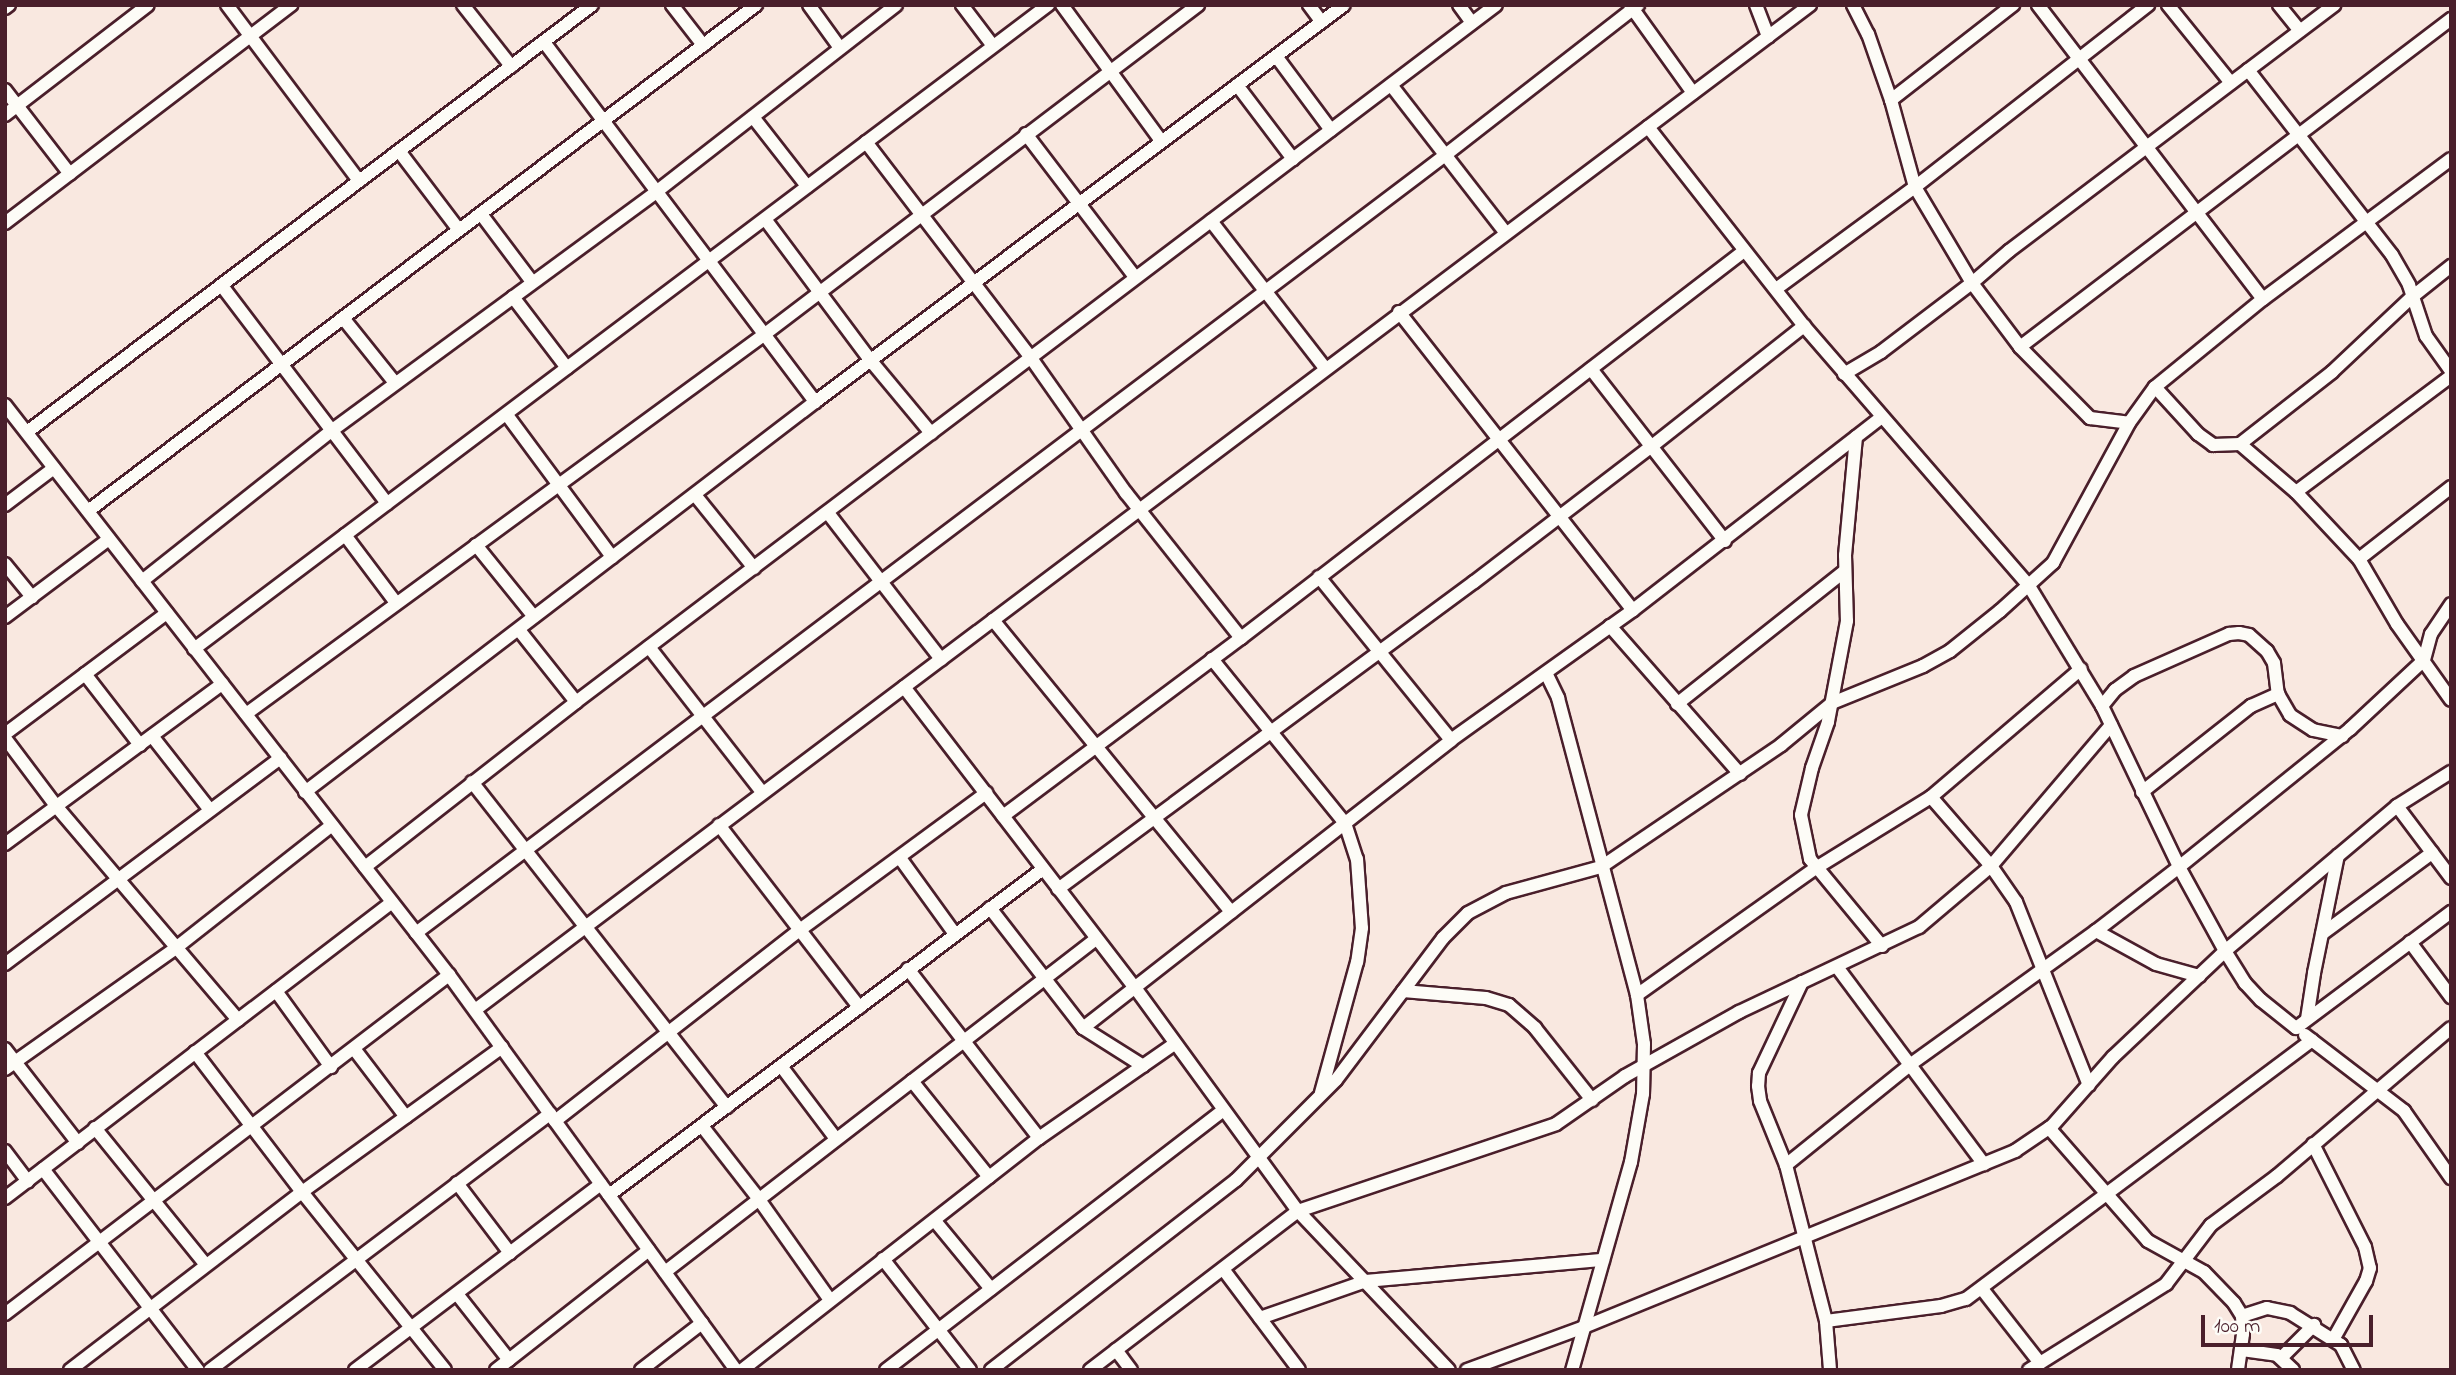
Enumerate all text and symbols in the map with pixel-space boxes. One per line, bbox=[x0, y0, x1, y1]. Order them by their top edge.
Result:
scale bar bbox=[2204, 1302, 2376, 1346]
text: 100 m bbox=[2214, 1312, 2260, 1342]

